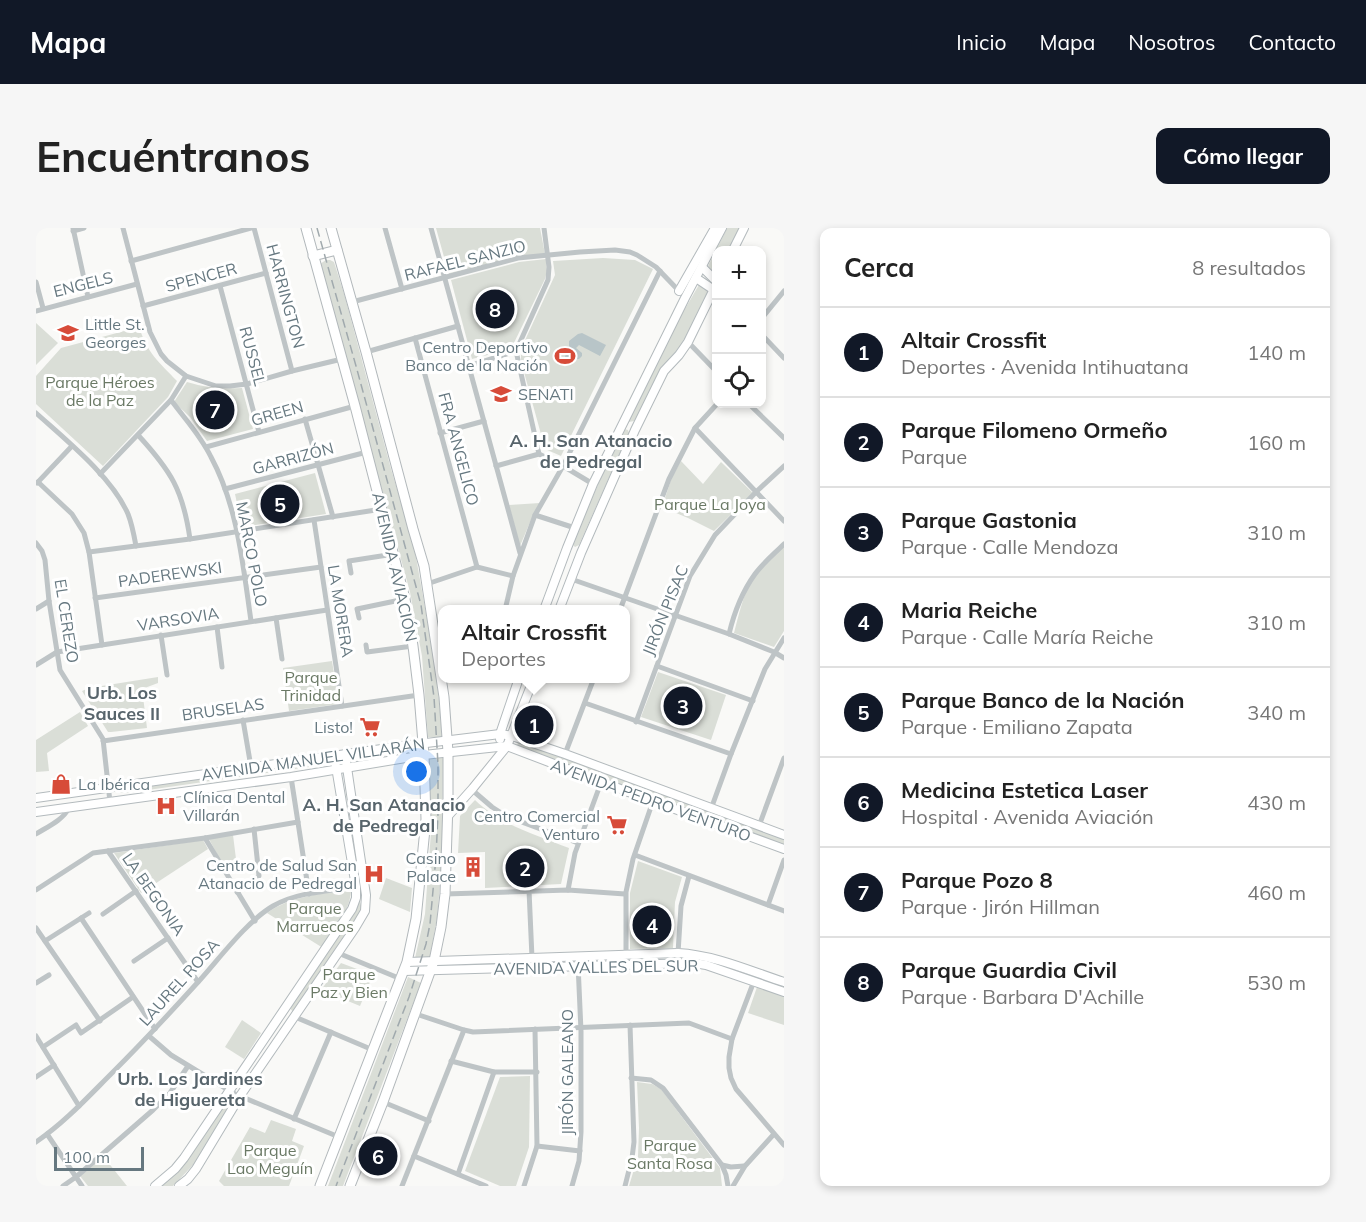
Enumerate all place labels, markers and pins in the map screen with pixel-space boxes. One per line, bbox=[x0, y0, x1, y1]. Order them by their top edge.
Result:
pin: 8 bbox=[476, 286, 514, 332]
place label: Little St. Georges bbox=[85, 314, 147, 352]
school or university icon: Little St. Georges bbox=[56, 321, 80, 345]
place label: Centro Deportivo Banco de la Nación bbox=[405, 337, 548, 375]
sports icon: Centro Deportivo Banco de la Nación bbox=[553, 344, 577, 368]
school or university icon: SENATI bbox=[489, 382, 513, 406]
place label: SENATI bbox=[518, 384, 574, 404]
pin: 7 bbox=[196, 388, 234, 432]
pin: 5 bbox=[260, 482, 300, 526]
pin: 3 bbox=[664, 684, 702, 728]
pin: 1 bbox=[514, 702, 554, 748]
supermarket icon: Listo! bbox=[358, 715, 382, 739]
place label: Listo! bbox=[314, 717, 353, 737]
shop icon: La Ibérica bbox=[49, 772, 73, 796]
place label: La Ibérica bbox=[78, 774, 150, 794]
place label: Clínica Dental Villarán bbox=[183, 787, 285, 825]
hospital icon: Clínica Dental Villarán bbox=[154, 794, 178, 818]
place label: Centro Comercial Venturo bbox=[474, 806, 600, 844]
supermarket icon: Centro Comercial Venturo bbox=[605, 813, 629, 837]
pin: 2 bbox=[506, 846, 544, 890]
place label: Casino Palace bbox=[405, 848, 456, 886]
place label: Centro de Salud San Atanacio de Pedregal bbox=[198, 855, 357, 893]
building icon: Casino Palace bbox=[461, 855, 485, 879]
hospital icon: Centro de Salud San Atanacio de Pedregal bbox=[362, 862, 386, 886]
pin: 4 bbox=[632, 902, 672, 948]
pin: 6 bbox=[358, 1134, 398, 1178]

